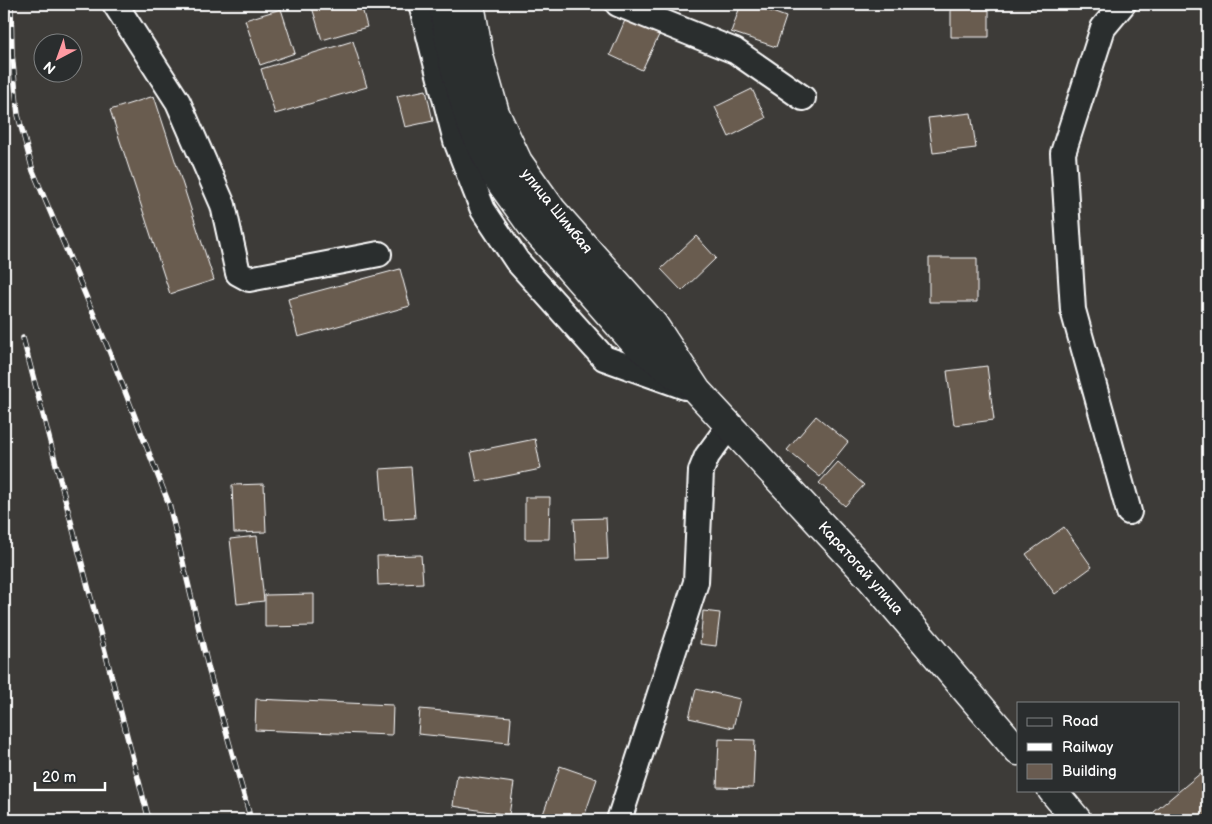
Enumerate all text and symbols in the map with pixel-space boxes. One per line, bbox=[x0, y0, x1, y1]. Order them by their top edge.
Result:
north arrow bbox=[32, 32, 82, 82]
text: N bbox=[40, 58, 59, 77]
street label: улица Шимбая bbox=[517, 165, 597, 258]
street label: Каратогай улица bbox=[814, 518, 908, 619]
legend bbox=[1017, 702, 1180, 792]
text: Road bbox=[1062, 712, 1098, 731]
text: Railway bbox=[1062, 738, 1113, 757]
scale bar bbox=[35, 759, 105, 791]
text: Building bbox=[1062, 762, 1117, 781]
text: 20 m bbox=[42, 768, 76, 787]

